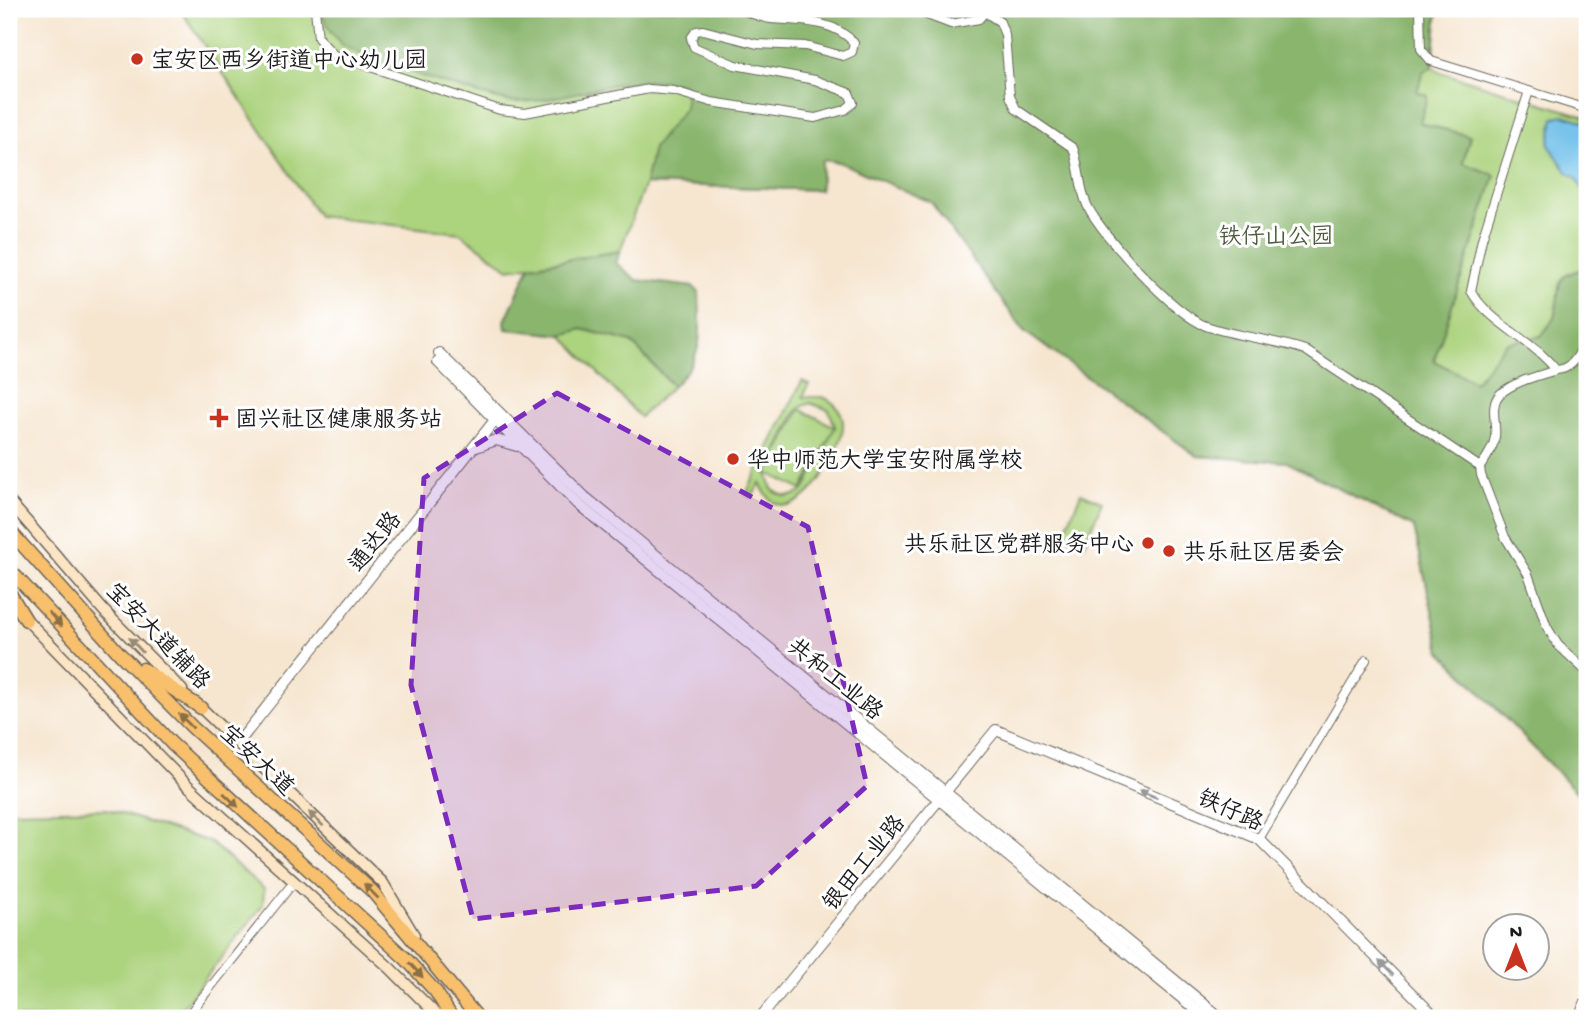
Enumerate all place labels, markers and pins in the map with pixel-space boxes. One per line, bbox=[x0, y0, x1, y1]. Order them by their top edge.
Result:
place label: 宝安区西乡街道中心幼儿园 bbox=[151, 48, 427, 76]
marker: 宝安区西乡街道中心幼儿园 bbox=[129, 51, 145, 67]
place label: 固兴社区健康服务站 bbox=[235, 407, 442, 435]
marker: 固兴社区健康服务站 bbox=[209, 408, 229, 428]
place label: 华中师范大学宝安附属学校 bbox=[747, 448, 1023, 476]
marker: 华中师范大学宝安附属学校 bbox=[725, 451, 741, 467]
place label: 共乐社区党群服务中心 bbox=[904, 532, 1134, 560]
marker: 共乐社区党群服务中心 bbox=[1140, 535, 1156, 551]
place label: 共乐社区居委会 bbox=[1183, 539, 1344, 568]
marker: 共乐社区居委会 bbox=[1161, 543, 1177, 559]

